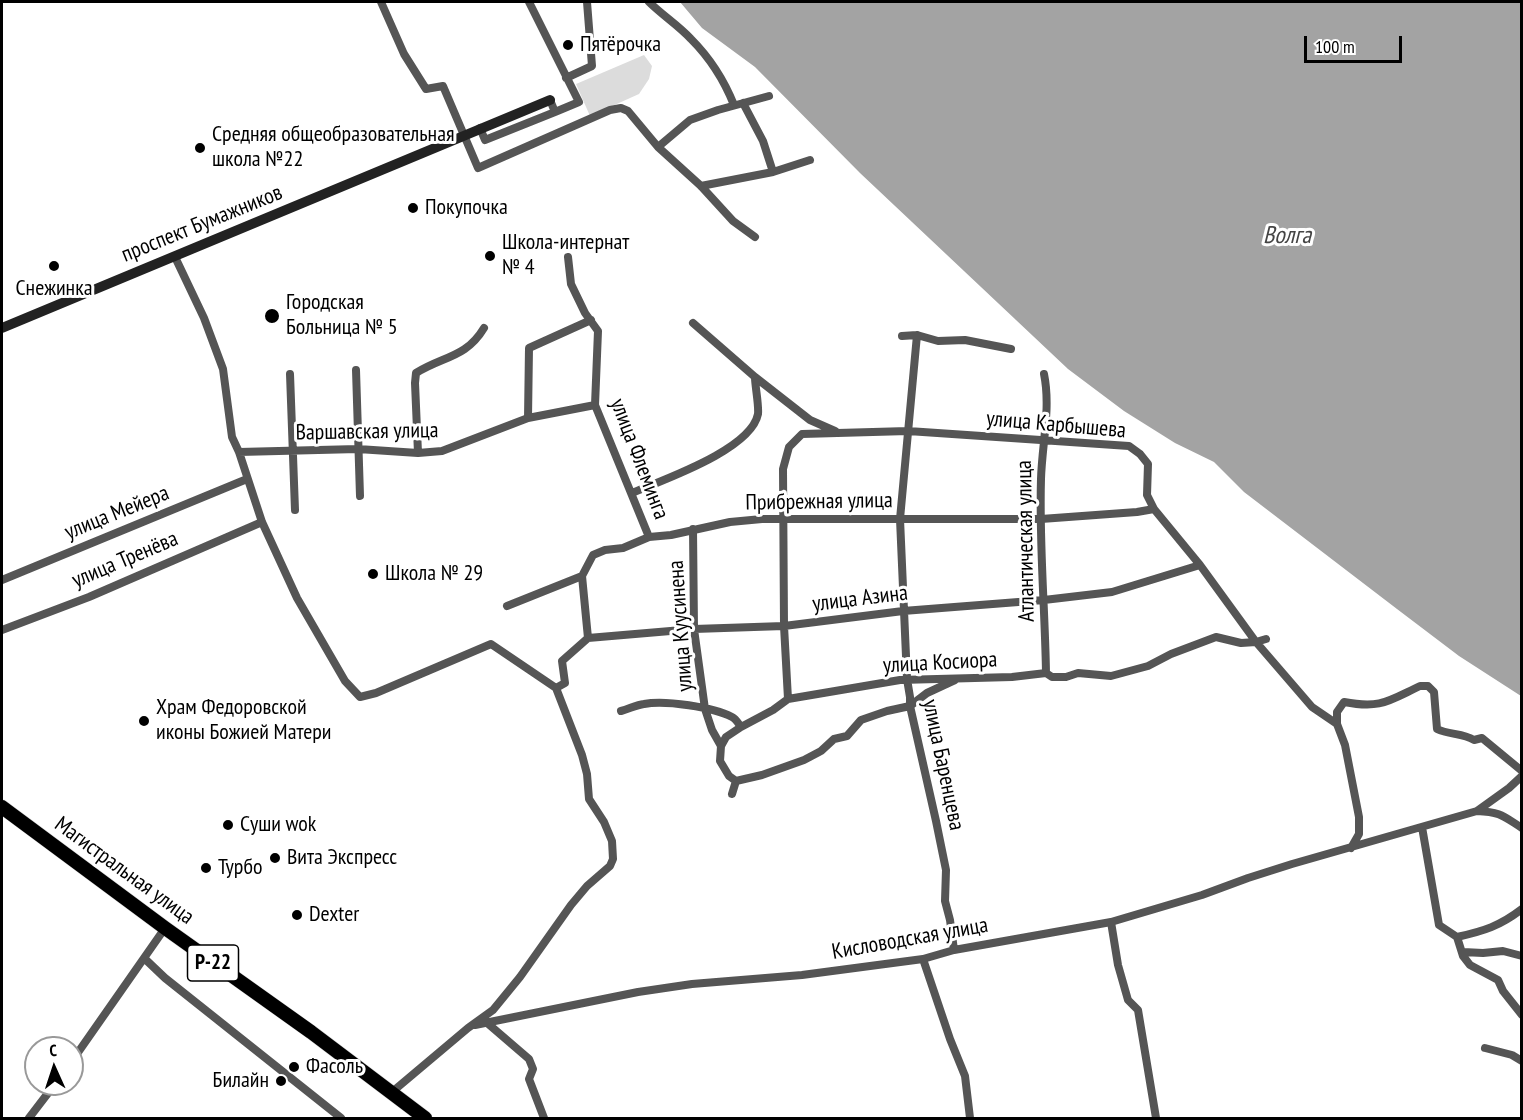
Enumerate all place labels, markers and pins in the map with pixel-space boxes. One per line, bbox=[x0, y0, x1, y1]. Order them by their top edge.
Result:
place label: Пятёрочка bbox=[580, 32, 661, 58]
marker: Пятёрочка bbox=[561, 38, 575, 52]
place label: Средняя общеобразовательная школа №22 bbox=[212, 122, 454, 174]
marker: Средняя общеобразовательная школа №22 bbox=[193, 141, 207, 155]
place label: Покупочка bbox=[425, 195, 508, 221]
marker: Покупочка bbox=[406, 201, 420, 215]
place label: Школа-интернат № 4 bbox=[502, 230, 629, 282]
marker: Школа-интернат № 4 bbox=[483, 249, 497, 263]
marker: Снежинка bbox=[47, 259, 61, 273]
place label: Снежинка bbox=[16, 276, 92, 302]
place label: Городская Больница № 5 bbox=[286, 290, 398, 342]
marker: Городская Больница № 5 bbox=[263, 307, 281, 325]
place label: Школа № 29 bbox=[385, 561, 483, 587]
marker: Школа № 29 bbox=[366, 567, 380, 581]
place label: Храм Федоровской иконы Божией Матери bbox=[156, 695, 332, 746]
marker: Храм Федоровской иконы Божией Матери bbox=[137, 714, 151, 728]
place label: Суши wok bbox=[240, 812, 316, 838]
marker: Суши wok bbox=[221, 818, 235, 832]
place label: Вита Экспресс bbox=[287, 845, 397, 871]
marker: Вита Экспресс bbox=[268, 851, 282, 865]
place label: Турбо bbox=[218, 855, 262, 881]
marker: Турбо bbox=[199, 861, 213, 875]
place label: Dexter bbox=[309, 902, 359, 928]
marker: Dexter bbox=[290, 908, 304, 922]
place label: Фасоль bbox=[306, 1054, 363, 1080]
marker: Фасоль bbox=[287, 1060, 301, 1074]
place label: Билайн bbox=[213, 1068, 269, 1094]
marker: Билайн bbox=[274, 1074, 288, 1088]

